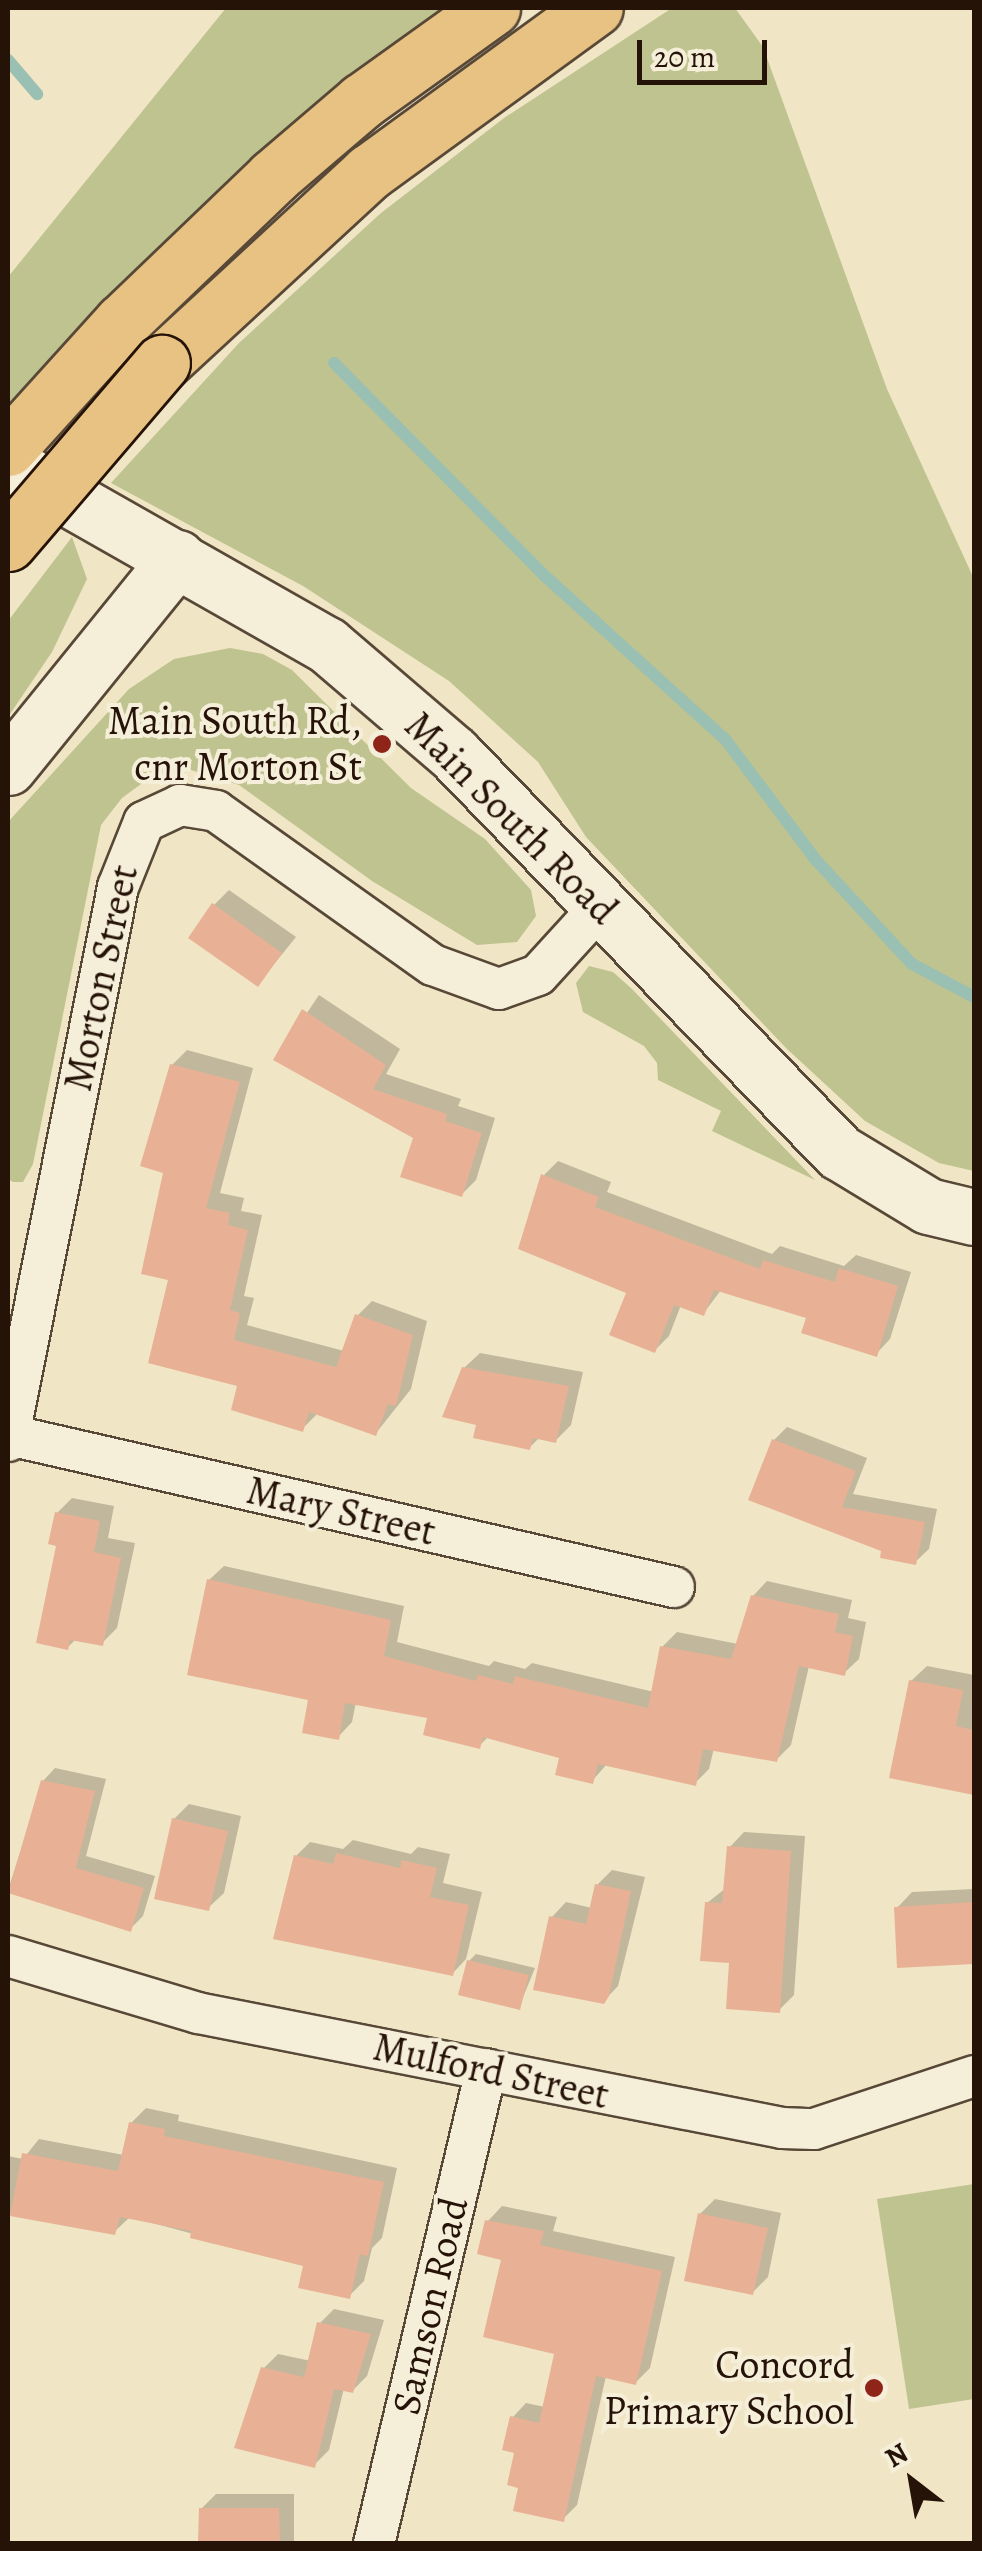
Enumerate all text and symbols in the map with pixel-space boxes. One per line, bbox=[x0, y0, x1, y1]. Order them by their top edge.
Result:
scale bar bbox=[642, 20, 772, 82]
text: 20 m bbox=[654, 37, 715, 77]
place label: Main South Rd, cnr Morton St bbox=[108, 697, 362, 791]
street label: Main South Road bbox=[395, 702, 627, 934]
marker: Main South Rd, cnr Morton St bbox=[371, 733, 393, 755]
street label: Morton Street bbox=[54, 861, 148, 1095]
street label: Mary Street bbox=[242, 1466, 440, 1556]
street label: Mulford Street bbox=[369, 2023, 613, 2119]
street label: Samson Road bbox=[382, 2193, 478, 2419]
place label: Concord Primary School bbox=[604, 2341, 854, 2435]
marker: Concord Primary School bbox=[863, 2377, 885, 2399]
north arrow bbox=[862, 2431, 962, 2531]
text: N bbox=[878, 2434, 915, 2477]

